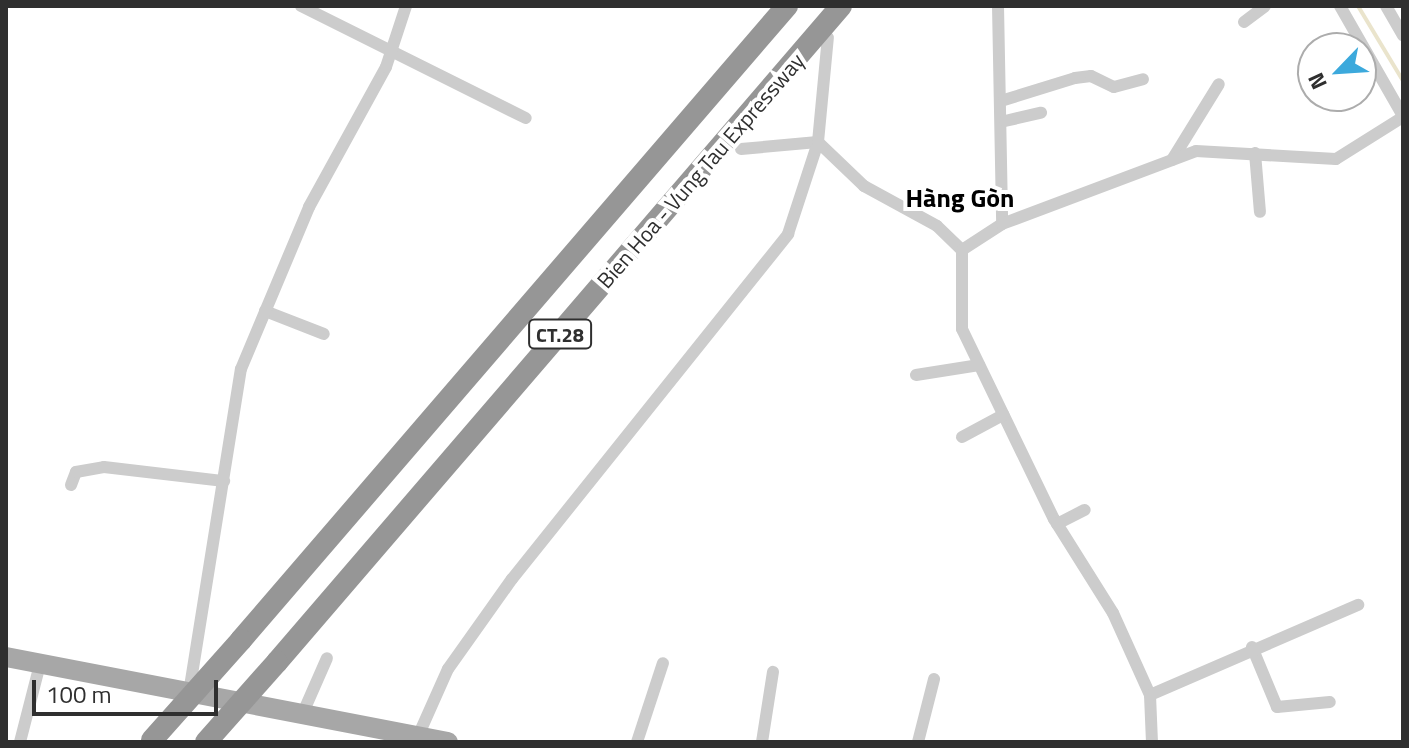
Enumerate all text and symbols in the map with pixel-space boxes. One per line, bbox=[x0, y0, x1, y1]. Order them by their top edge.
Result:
north arrow bbox=[1297, 32, 1377, 112]
street label: Bien Hoa - Vung Tau Expressway bbox=[592, 48, 810, 294]
text: N bbox=[1298, 67, 1336, 95]
district label: Hàng Gòn bbox=[906, 182, 1014, 214]
road number: CT.28 bbox=[528, 318, 592, 350]
scale bar bbox=[36, 664, 222, 714]
text: 100 m bbox=[46, 676, 112, 712]

